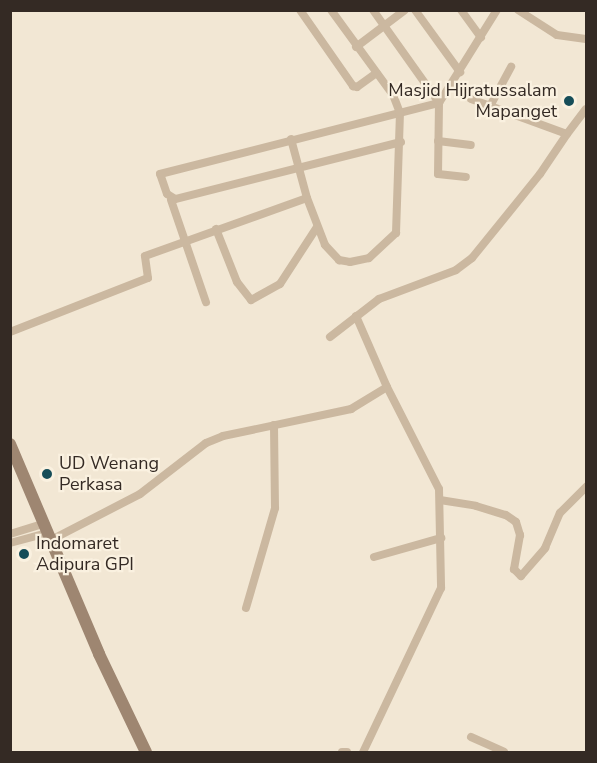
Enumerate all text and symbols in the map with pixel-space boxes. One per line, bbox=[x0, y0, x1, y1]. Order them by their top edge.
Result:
place label: Masjid Hijratussalam Mapanget bbox=[388, 80, 557, 122]
marker: Masjid Hijratussalam Mapanget bbox=[562, 94, 576, 108]
place label: UD Wenang Perkasa bbox=[59, 453, 159, 496]
marker: UD Wenang Perkasa bbox=[40, 467, 54, 481]
place label: Indomaret Adipura GPI bbox=[36, 533, 134, 576]
marker: Indomaret Adipura GPI bbox=[17, 547, 31, 561]

